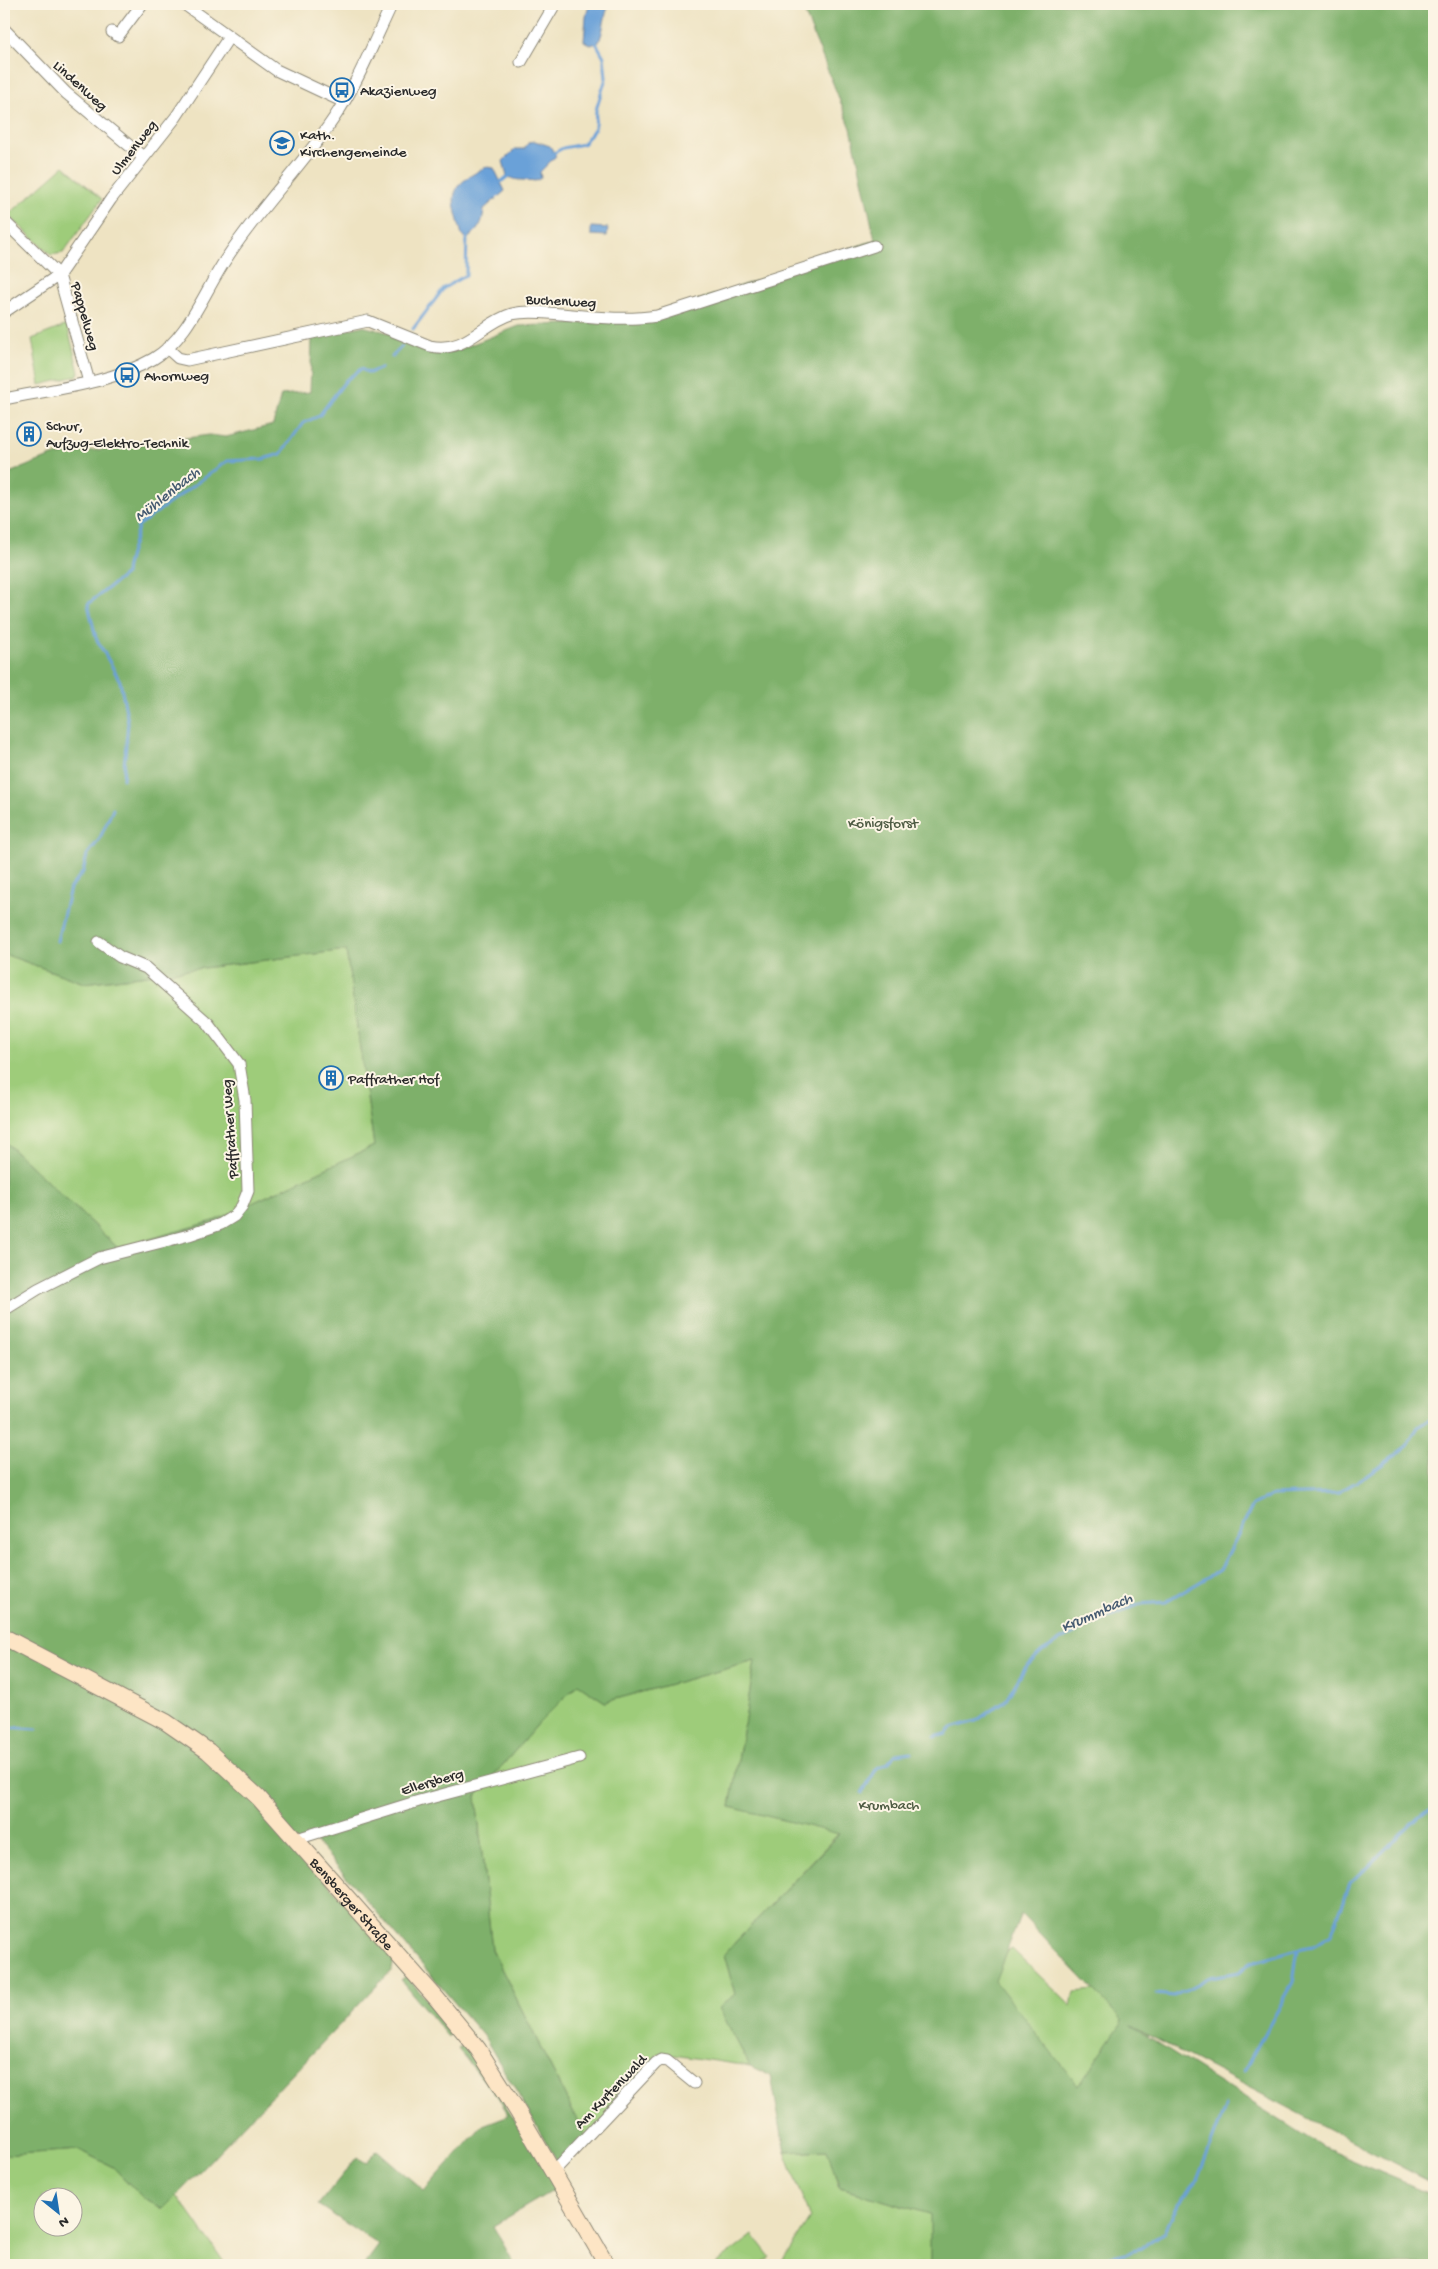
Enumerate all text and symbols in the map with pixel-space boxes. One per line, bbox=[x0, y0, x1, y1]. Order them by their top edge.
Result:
street label: Lindenweg bbox=[49, 57, 111, 116]
bus stop icon: Akazienweg bbox=[329, 77, 355, 103]
place label: Akazienweg bbox=[360, 83, 437, 101]
street label: Ulmenweg bbox=[107, 117, 162, 180]
place label: Kath. Kirchengemeinde bbox=[300, 127, 407, 162]
school or university icon: Kath. Kirchengemeinde bbox=[269, 130, 295, 156]
street label: Pappelweg bbox=[65, 279, 102, 353]
street label: Buchenweg bbox=[524, 291, 597, 313]
bus stop icon: Ahornweg bbox=[114, 362, 140, 388]
place label: Ahornweg bbox=[144, 368, 209, 386]
place label: Schur, Aufzug-Elektro-Technik bbox=[46, 418, 189, 453]
building icon: Schur, Aufzug-Elektro-Technik bbox=[16, 421, 42, 447]
water label: Mühlenbach bbox=[132, 464, 205, 527]
park label: Königsforst bbox=[848, 815, 920, 833]
building icon: Paffrather Hof bbox=[318, 1065, 344, 1091]
place label: Paffrather Hof bbox=[347, 1071, 441, 1089]
street label: Paffrather Weg bbox=[219, 1079, 244, 1180]
water label: Krummbach bbox=[1059, 1590, 1136, 1638]
street label: Ellersberg bbox=[399, 1765, 466, 1800]
park label: Krumbach bbox=[859, 1797, 919, 1815]
street label: Bensberger Straße bbox=[304, 1854, 397, 1955]
street label: Am Kurtenwald bbox=[571, 2050, 652, 2133]
north arrow bbox=[32, 2186, 82, 2236]
text: N bbox=[55, 2211, 71, 2231]

